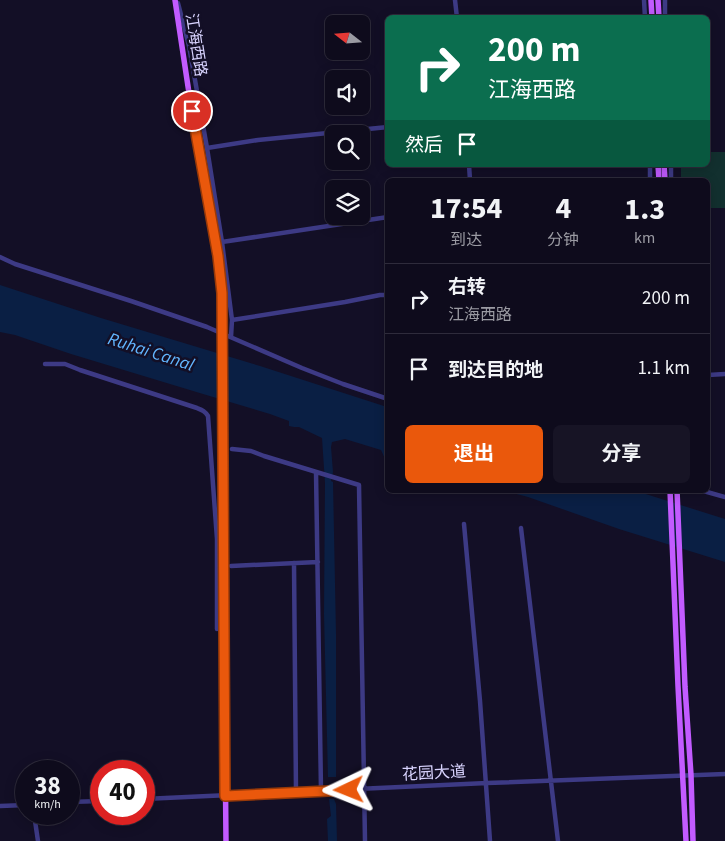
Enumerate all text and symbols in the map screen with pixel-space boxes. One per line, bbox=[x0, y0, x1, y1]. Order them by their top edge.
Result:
street label: 江海西路 bbox=[180, 12, 212, 78]
north arrow bbox=[325, 15, 370, 60]
map controls bbox=[325, 15, 370, 225]
text: 200 m bbox=[488, 25, 580, 75]
icon: right bbox=[405, 35, 470, 100]
button: sound bbox=[325, 70, 370, 115]
text: 江海西路 bbox=[488, 74, 576, 106]
pin bbox=[171, 90, 213, 132]
icon: arrive bbox=[178, 97, 206, 125]
button: search bbox=[325, 125, 370, 170]
icon: arrive bbox=[453, 130, 481, 158]
text: 然后 bbox=[405, 132, 443, 159]
button: layers bbox=[325, 180, 370, 225]
text: 17:54 bbox=[430, 187, 502, 230]
text: 4 bbox=[555, 187, 571, 230]
text: 1.3 bbox=[624, 188, 665, 231]
text: km bbox=[634, 227, 655, 249]
text: 到达 bbox=[450, 229, 482, 251]
text: 分钟 bbox=[547, 229, 579, 251]
text: 右转 bbox=[448, 274, 486, 301]
icon: right bbox=[405, 285, 433, 313]
text: 200 m bbox=[642, 285, 690, 312]
text: 江海西路 bbox=[448, 304, 512, 326]
water label: Ruhai Canal bbox=[105, 326, 198, 378]
icon: arrive bbox=[405, 355, 433, 383]
text: 1.1 km bbox=[637, 355, 690, 382]
text: 到达目的地 bbox=[448, 357, 543, 384]
button: 退出 bbox=[405, 425, 543, 483]
button: 分享 bbox=[553, 425, 690, 483]
speed limit sign: 40 bbox=[90, 760, 155, 825]
street label: 花园大道 bbox=[401, 760, 467, 786]
position arrow bbox=[322, 763, 374, 815]
text: 38 bbox=[34, 768, 61, 804]
text: km/h bbox=[34, 796, 61, 813]

